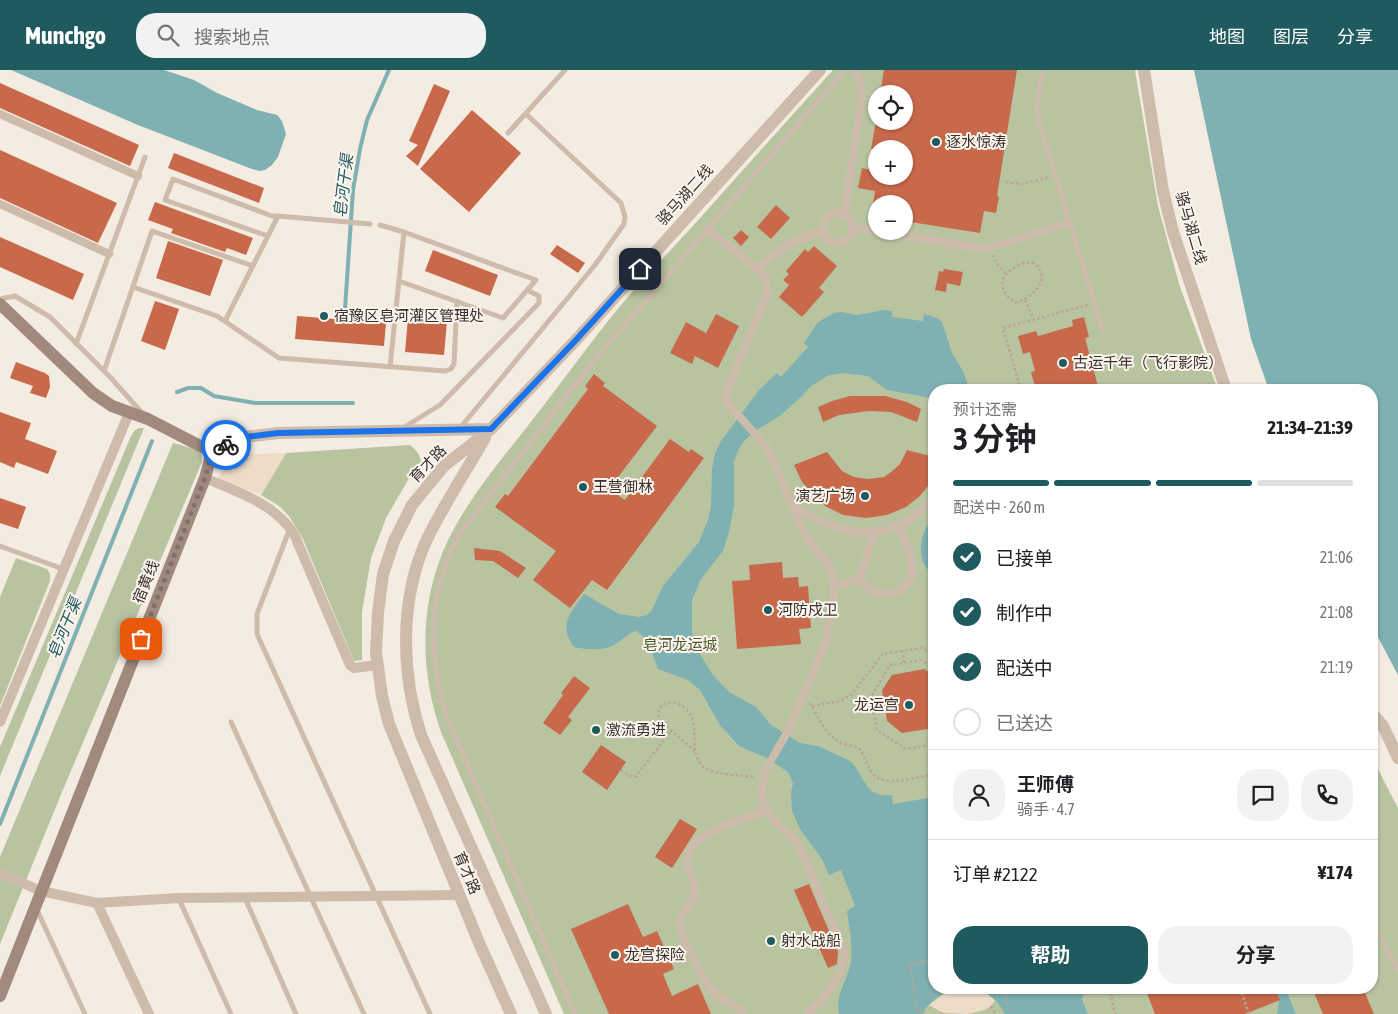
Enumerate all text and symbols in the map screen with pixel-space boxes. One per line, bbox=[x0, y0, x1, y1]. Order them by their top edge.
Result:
search box bbox=[136, 13, 486, 58]
icon: search bbox=[154, 21, 182, 49]
text: Munchgo bbox=[25, 22, 106, 49]
text: 搜索地点 bbox=[194, 26, 270, 48]
text: 地图 bbox=[1209, 26, 1245, 47]
text: 图层 bbox=[1273, 26, 1309, 47]
text: 分享 bbox=[1337, 26, 1373, 47]
map controls bbox=[868, 85, 913, 240]
button: locate bbox=[868, 85, 913, 130]
place label: 逐水惊涛 bbox=[946, 133, 1006, 150]
marker: 逐水惊涛 bbox=[930, 136, 942, 148]
button: + bbox=[868, 140, 913, 185]
water label: 皂河干渠 bbox=[330, 151, 356, 219]
street label: 骆马湖二线 bbox=[653, 161, 716, 228]
street label: 骆马湖二线 bbox=[1173, 189, 1210, 266]
button: − bbox=[868, 195, 913, 240]
pin bbox=[619, 248, 661, 290]
icon: home bbox=[626, 255, 654, 283]
place label: 宿豫区皂河灌区管理处 bbox=[334, 307, 484, 324]
marker: 宿豫区皂河灌区管理处 bbox=[318, 310, 330, 322]
place label: 古运千年（飞行影院） bbox=[1073, 354, 1223, 371]
marker: 古运千年（飞行影院） bbox=[1057, 357, 1069, 369]
text: 预计还需 bbox=[953, 400, 1017, 418]
text: 21:34–21:39 bbox=[1267, 416, 1353, 438]
courier bbox=[201, 420, 251, 470]
text: 3 分钟 bbox=[953, 420, 1036, 457]
icon: bike bbox=[212, 431, 240, 459]
street label: 育才路 bbox=[406, 442, 449, 486]
place label: 王营御林 bbox=[593, 478, 653, 495]
marker: 王营御林 bbox=[577, 481, 589, 493]
place label: 演艺广场 bbox=[795, 487, 855, 504]
marker: 演艺广场 bbox=[859, 490, 871, 502]
text: 配送中 · 260 m bbox=[953, 498, 1045, 516]
icon: check bbox=[953, 543, 981, 571]
text: 已接单 bbox=[996, 547, 1053, 569]
text: 21:06 bbox=[1320, 548, 1353, 566]
street label: 宿黄线 bbox=[129, 558, 162, 606]
water label: 皂河干渠 bbox=[44, 593, 85, 661]
icon: check bbox=[953, 598, 981, 626]
place label: 河防戍卫 bbox=[778, 601, 838, 618]
text: 制作中 bbox=[996, 602, 1053, 624]
text: 21:08 bbox=[1320, 603, 1353, 621]
marker: 河防戍卫 bbox=[762, 604, 774, 616]
pin bbox=[120, 618, 162, 660]
icon: bag bbox=[127, 625, 155, 653]
park label: 皂河龙运城 bbox=[642, 636, 718, 653]
icon: check bbox=[953, 653, 981, 681]
text: 配送中 bbox=[996, 657, 1053, 679]
text: 21:19 bbox=[1320, 658, 1353, 676]
place label: 龙运宫 bbox=[854, 696, 899, 713]
marker: 龙运宫 bbox=[903, 699, 915, 711]
text: 已送达 bbox=[996, 712, 1053, 734]
place label: 激流勇进 bbox=[606, 721, 666, 738]
marker: 激流勇进 bbox=[590, 724, 602, 736]
button: person bbox=[953, 769, 1005, 821]
button: chat bbox=[1237, 769, 1289, 821]
button: phone bbox=[1301, 769, 1353, 821]
text: 王师傅 bbox=[1017, 773, 1074, 795]
text: 骑手 · 4.7 bbox=[1017, 800, 1075, 818]
street label: 育才路 bbox=[451, 849, 484, 897]
text: ¥174 bbox=[1318, 861, 1353, 883]
text: 订单 #2122 bbox=[953, 863, 1038, 885]
button: 帮助 bbox=[953, 926, 1148, 984]
button: 分享 bbox=[1158, 926, 1353, 984]
place label: 射水战船 bbox=[781, 932, 841, 949]
marker: 射水战船 bbox=[765, 935, 777, 947]
place label: 龙宫探险 bbox=[625, 946, 685, 963]
marker: 龙宫探险 bbox=[609, 949, 621, 961]

